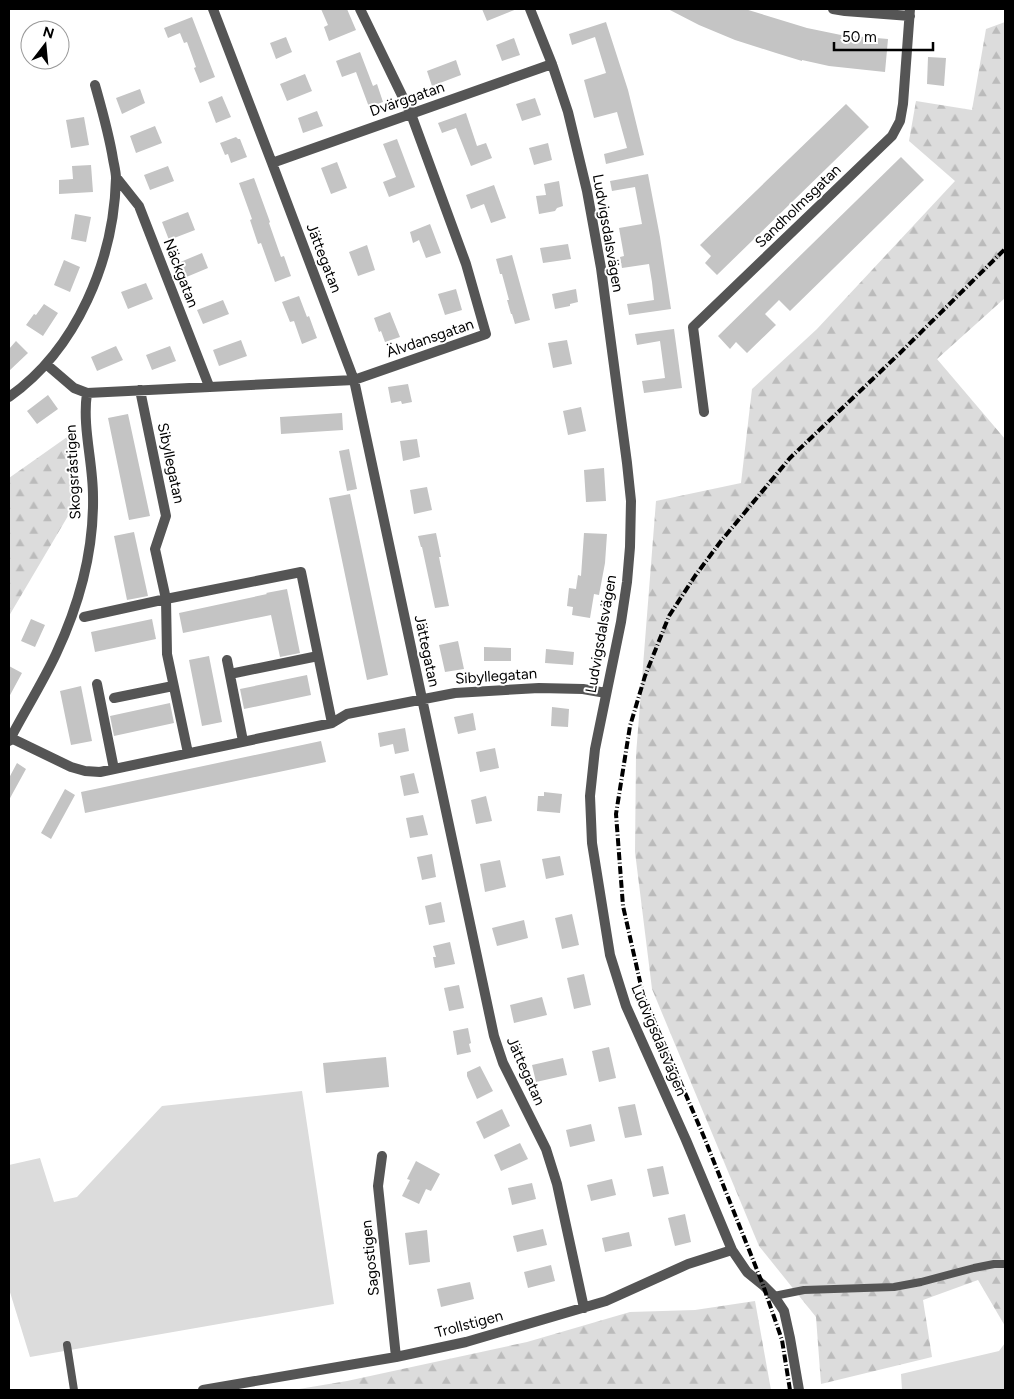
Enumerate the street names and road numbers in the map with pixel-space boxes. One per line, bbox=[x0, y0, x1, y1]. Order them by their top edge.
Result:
street label: Dvärggatan bbox=[367, 78, 447, 120]
street label: Sandholmsgatan bbox=[751, 161, 845, 251]
street label: Ludvigsdalsvägen bbox=[589, 173, 627, 293]
street label: Jättegatan bbox=[303, 221, 345, 295]
street label: Näckgatan bbox=[160, 236, 202, 310]
street label: Älvdansgatan bbox=[384, 315, 476, 361]
street label: Sibyllegatan bbox=[154, 421, 188, 505]
street label: Skogsråstigen bbox=[62, 424, 84, 520]
street label: Ludvigsdalsvägen bbox=[582, 574, 620, 694]
street label: Jättegatan bbox=[411, 613, 443, 689]
street label: Sibyllegatan bbox=[454, 664, 538, 688]
street label: Ludvigsdalsvägen bbox=[627, 981, 691, 1099]
street label: Jättegatan bbox=[503, 1034, 549, 1108]
street label: Sagostigen bbox=[357, 1219, 383, 1297]
street label: Trollstigen bbox=[433, 1306, 505, 1342]

